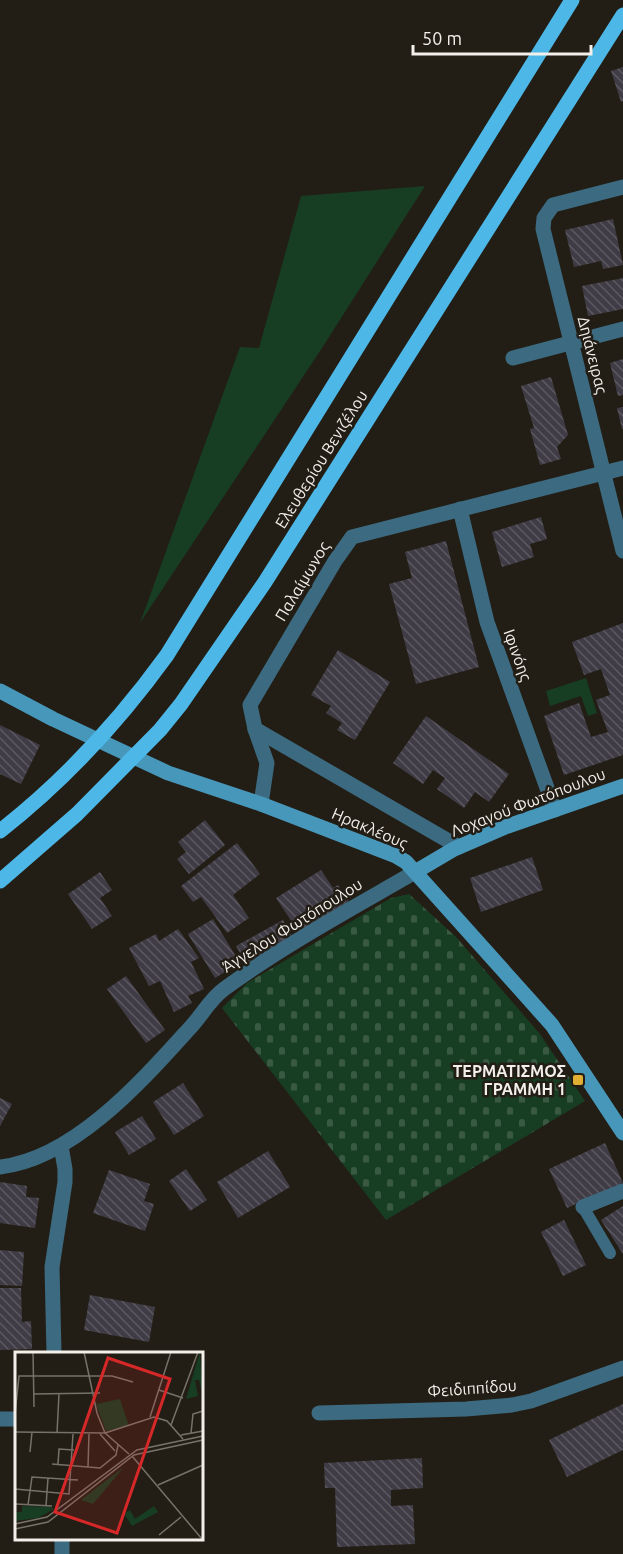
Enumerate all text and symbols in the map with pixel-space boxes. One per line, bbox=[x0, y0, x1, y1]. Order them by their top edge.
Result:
scale bar bbox=[413, 18, 592, 56]
text: 50 m bbox=[422, 28, 462, 48]
street label: Δηιάνειρας bbox=[574, 314, 611, 396]
street label: Ελευθερίου Βενιζέλου bbox=[271, 387, 372, 532]
street label: Παλαίμωνος bbox=[271, 538, 334, 625]
street label: Ιφινόης bbox=[499, 627, 536, 684]
street label: Λοχαγού Φωτόπουλου bbox=[448, 764, 608, 840]
street label: Ηρακλέους bbox=[329, 804, 411, 853]
street label: Άγγελου Φωτόπουλου bbox=[219, 875, 365, 975]
place label: ΤΕΡΜΑΤΙΣΜΟΣ ΓΡΑΜΜΗ 1 bbox=[453, 1062, 566, 1098]
marker: ΤΕΡΜΑΤΙΣΜΟΣ ΓΡΑΜΜΗ 1 bbox=[571, 1073, 585, 1087]
inset map bbox=[15, 1352, 202, 1539]
street label: Φειδιππίδου bbox=[427, 1376, 517, 1400]

